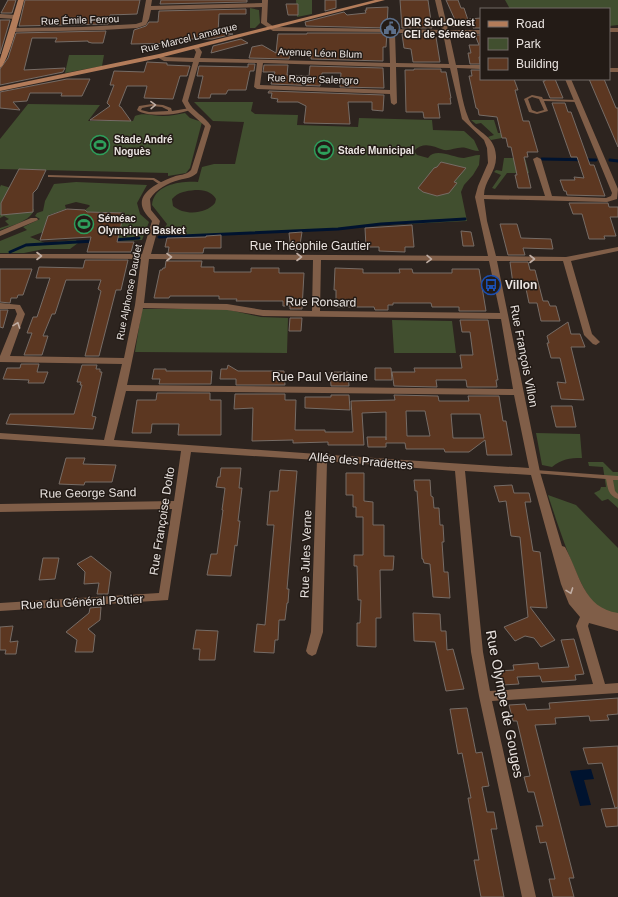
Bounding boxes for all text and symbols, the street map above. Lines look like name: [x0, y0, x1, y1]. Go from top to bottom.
legend: [480, 8, 610, 80]
street label: Rue Émile Ferrou: [41, 12, 119, 27]
public building icon: DIR Sud-Ouest CEI de Séméac: [379, 17, 401, 39]
place label: DIR Sud-Ouest CEI de Séméac: [404, 17, 476, 40]
text: Road: [516, 17, 545, 31]
street label: Rue Marcel Lamarque: [140, 21, 239, 55]
text: Park: [516, 37, 542, 51]
street label: Avenue Léon Blum: [278, 46, 362, 60]
text: Building: [516, 57, 559, 71]
street label: Rue Roger Salengro: [267, 72, 359, 86]
one-way arrow: [150, 101, 156, 109]
sports icon: Stade André Noguès: [89, 134, 111, 156]
place label: Stade André Noguès: [114, 134, 173, 157]
sports icon: Stade Municipal: [313, 139, 335, 161]
place label: Stade Municipal: [338, 145, 414, 156]
sports icon: Séméac Olympique Basket: [73, 213, 95, 235]
place label: Séméac Olympique Basket: [98, 213, 186, 236]
street label: Rue Théophile Gautier: [250, 239, 370, 253]
street label: Rue Alphonse Daudet: [114, 243, 144, 341]
one-way arrow: [36, 252, 42, 260]
one-way arrow: [166, 253, 172, 261]
one-way arrow: [296, 253, 302, 261]
one-way arrow: [426, 254, 432, 263]
one-way arrow: [529, 255, 535, 263]
bus stop icon: Villon: [480, 274, 502, 296]
place label: Villon: [505, 278, 537, 292]
street label: Rue Ronsard: [286, 294, 356, 310]
street label: Rue François Villon: [507, 304, 541, 408]
one-way arrow: [12, 321, 20, 328]
street label: Rue Paul Verlaine: [272, 370, 368, 384]
street label: Allée des Pradettes: [309, 449, 413, 473]
street label: Rue Françoise Dolto: [147, 466, 178, 576]
street label: Rue George Sand: [40, 485, 136, 501]
street label: Rue Jules Verne: [297, 509, 315, 598]
one-way arrow: [566, 588, 574, 595]
street label: Rue du Général Pottier: [20, 592, 144, 612]
street label: Rue Olympe de Gouges: [483, 629, 527, 779]

